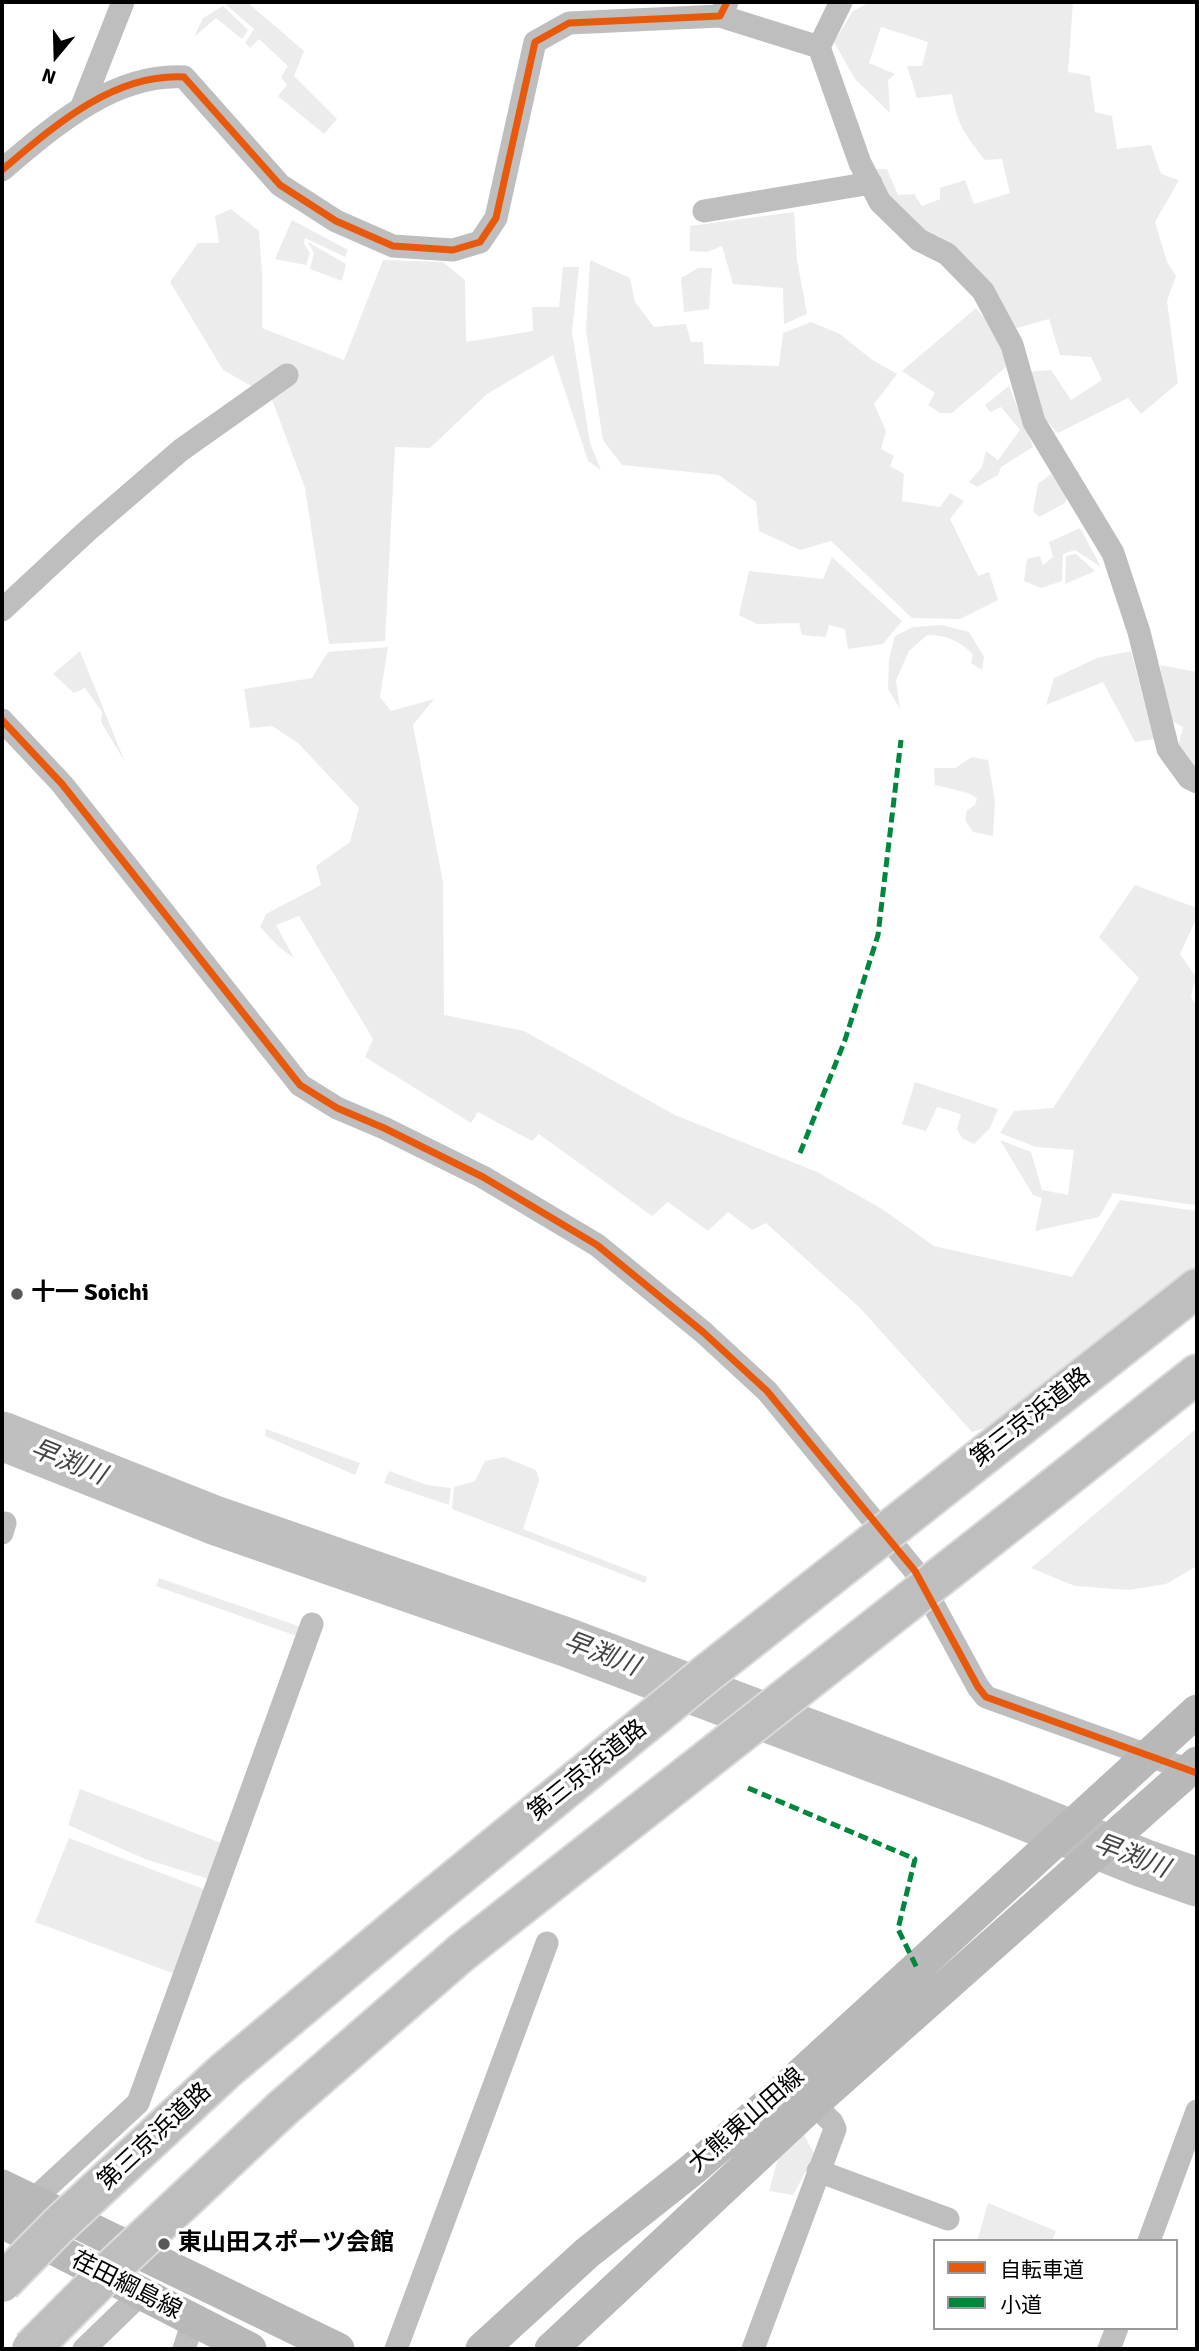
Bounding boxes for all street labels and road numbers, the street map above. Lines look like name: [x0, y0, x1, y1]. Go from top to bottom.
street label: 第三京浜道路: [965, 1362, 1097, 1474]
street label: 第三京浜道路: [523, 1714, 653, 1828]
street label: 大熊東山田線: [683, 2063, 811, 2179]
street label: 第三京浜道路: [93, 2077, 217, 2197]
street label: 荏田綱島線: [66, 2246, 186, 2326]

